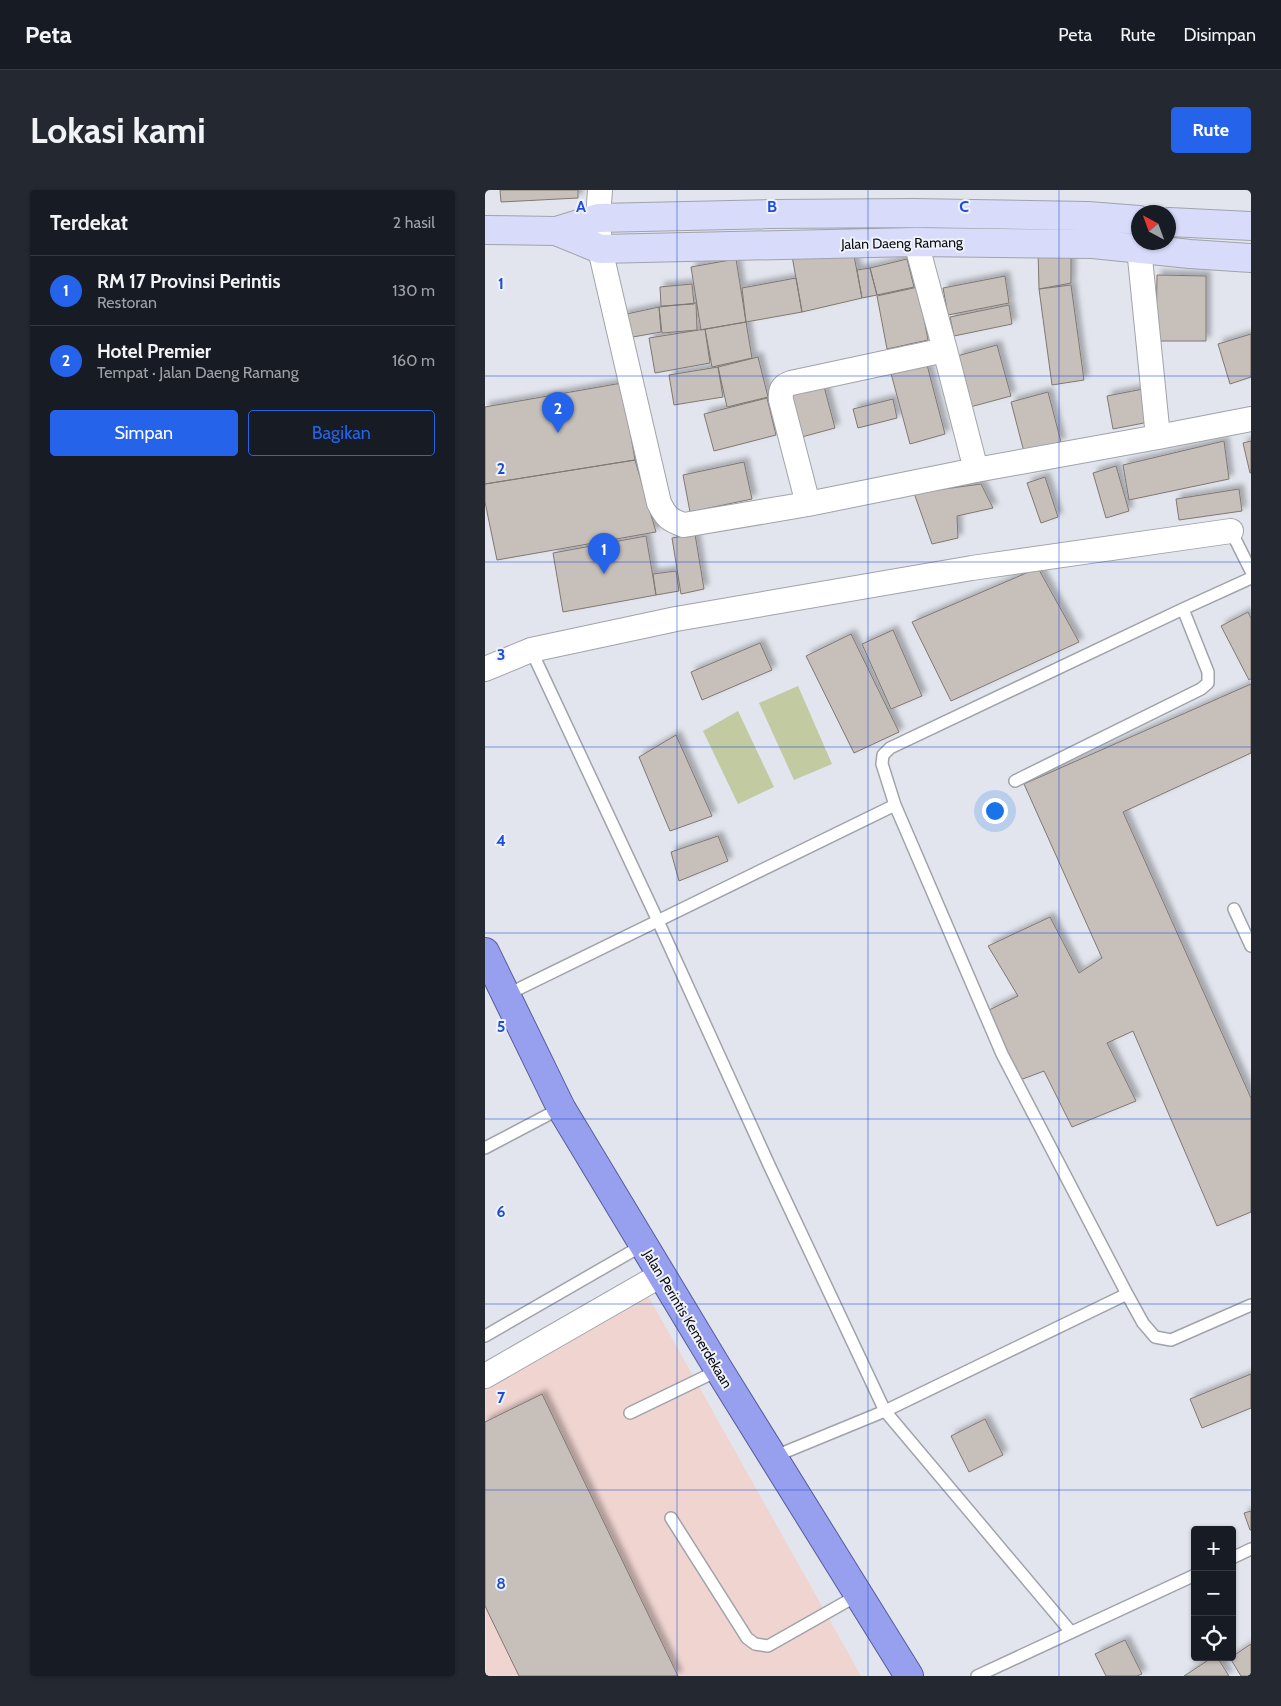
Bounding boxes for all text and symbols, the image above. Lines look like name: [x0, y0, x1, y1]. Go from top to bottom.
text: Peta: [25, 20, 72, 49]
text: Peta: [1058, 24, 1092, 46]
text: Rute: [1120, 24, 1155, 46]
text: Disimpan: [1183, 24, 1256, 46]
button: Rute: [1171, 107, 1251, 153]
text: Lokasi kami: [30, 109, 206, 152]
text: A: [576, 197, 586, 216]
text: B: [767, 197, 777, 216]
text: C: [959, 197, 969, 216]
north arrow: [1131, 205, 1176, 250]
text: Terdekat: [50, 210, 128, 235]
text: 2 hasil: [393, 213, 435, 232]
street label: Jalan Daeng Ramang: [840, 233, 964, 253]
text: RM 17 Provinsi Perintis: [97, 270, 280, 293]
text: 1: [498, 274, 504, 293]
text: 1: [63, 281, 69, 300]
text: 130 m: [392, 281, 435, 300]
text: Restoran: [97, 293, 157, 312]
text: Hotel Premier: [97, 340, 211, 363]
text: 2: [62, 351, 70, 370]
text: 160 m: [392, 351, 435, 370]
text: Tempat · Jalan Daeng Ramang: [97, 363, 299, 382]
pin: 2: [542, 392, 574, 433]
button: Simpan: [50, 410, 238, 456]
button: Bagikan: [248, 410, 435, 456]
text: 2: [497, 459, 505, 478]
pin: 1: [588, 533, 620, 574]
text: 3: [497, 645, 505, 664]
your location: [982, 798, 1008, 824]
text: 4: [496, 831, 506, 850]
text: 5: [497, 1017, 505, 1036]
text: 6: [497, 1202, 506, 1221]
street label: Jalan Perintis Kemerdekaan: [639, 1246, 737, 1392]
text: 7: [497, 1388, 506, 1407]
map controls: [1191, 1526, 1236, 1661]
button: +: [1191, 1526, 1236, 1571]
button: −: [1191, 1571, 1236, 1616]
text: 8: [496, 1574, 506, 1593]
button: locate: [1191, 1616, 1236, 1661]

